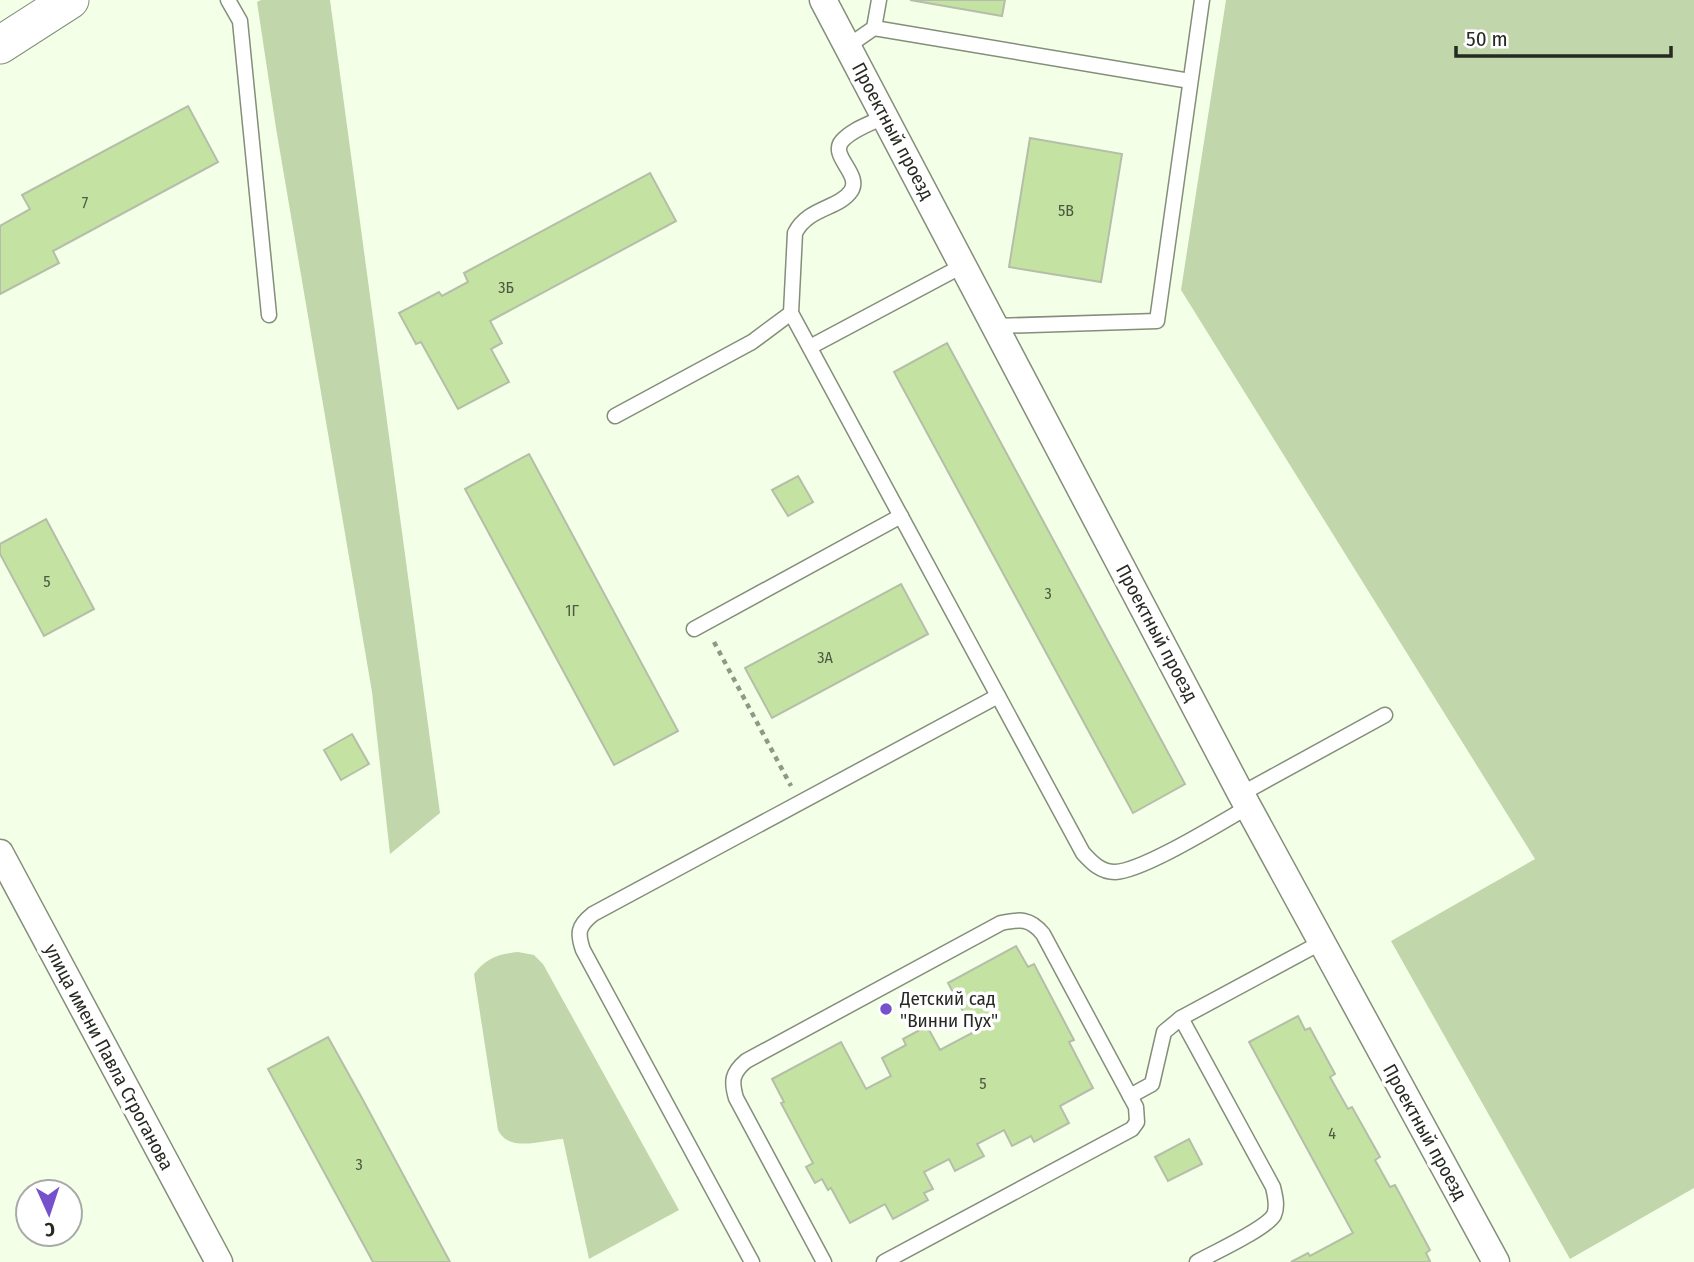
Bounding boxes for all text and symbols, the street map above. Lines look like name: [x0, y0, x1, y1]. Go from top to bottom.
scale bar: [1456, 14, 1671, 58]
text: 50 m: [1466, 26, 1508, 52]
street label: Проектный проезд: [847, 59, 939, 203]
house number: 7: [82, 193, 89, 212]
house number: 5В: [1058, 201, 1074, 220]
house number: 3Б: [498, 278, 514, 297]
street label: Проектный проезд: [1111, 561, 1203, 705]
house number: 5: [43, 572, 51, 591]
house number: 3: [1044, 584, 1052, 603]
house number: 1Г: [565, 601, 579, 620]
house number: 3А: [817, 648, 833, 667]
street label: улица имени Павла Строганова: [39, 940, 179, 1174]
place label: Детский сад "Винни Пух": [899, 987, 998, 1032]
marker: Детский сад "Винни Пух": [878, 1001, 894, 1017]
street label: Проектный проезд: [1378, 1060, 1472, 1204]
house number: 5: [979, 1074, 987, 1093]
house number: 4: [1328, 1124, 1336, 1143]
house number: 3: [355, 1155, 363, 1174]
north arrow: [14, 1178, 84, 1248]
text: С: [44, 1218, 55, 1241]

